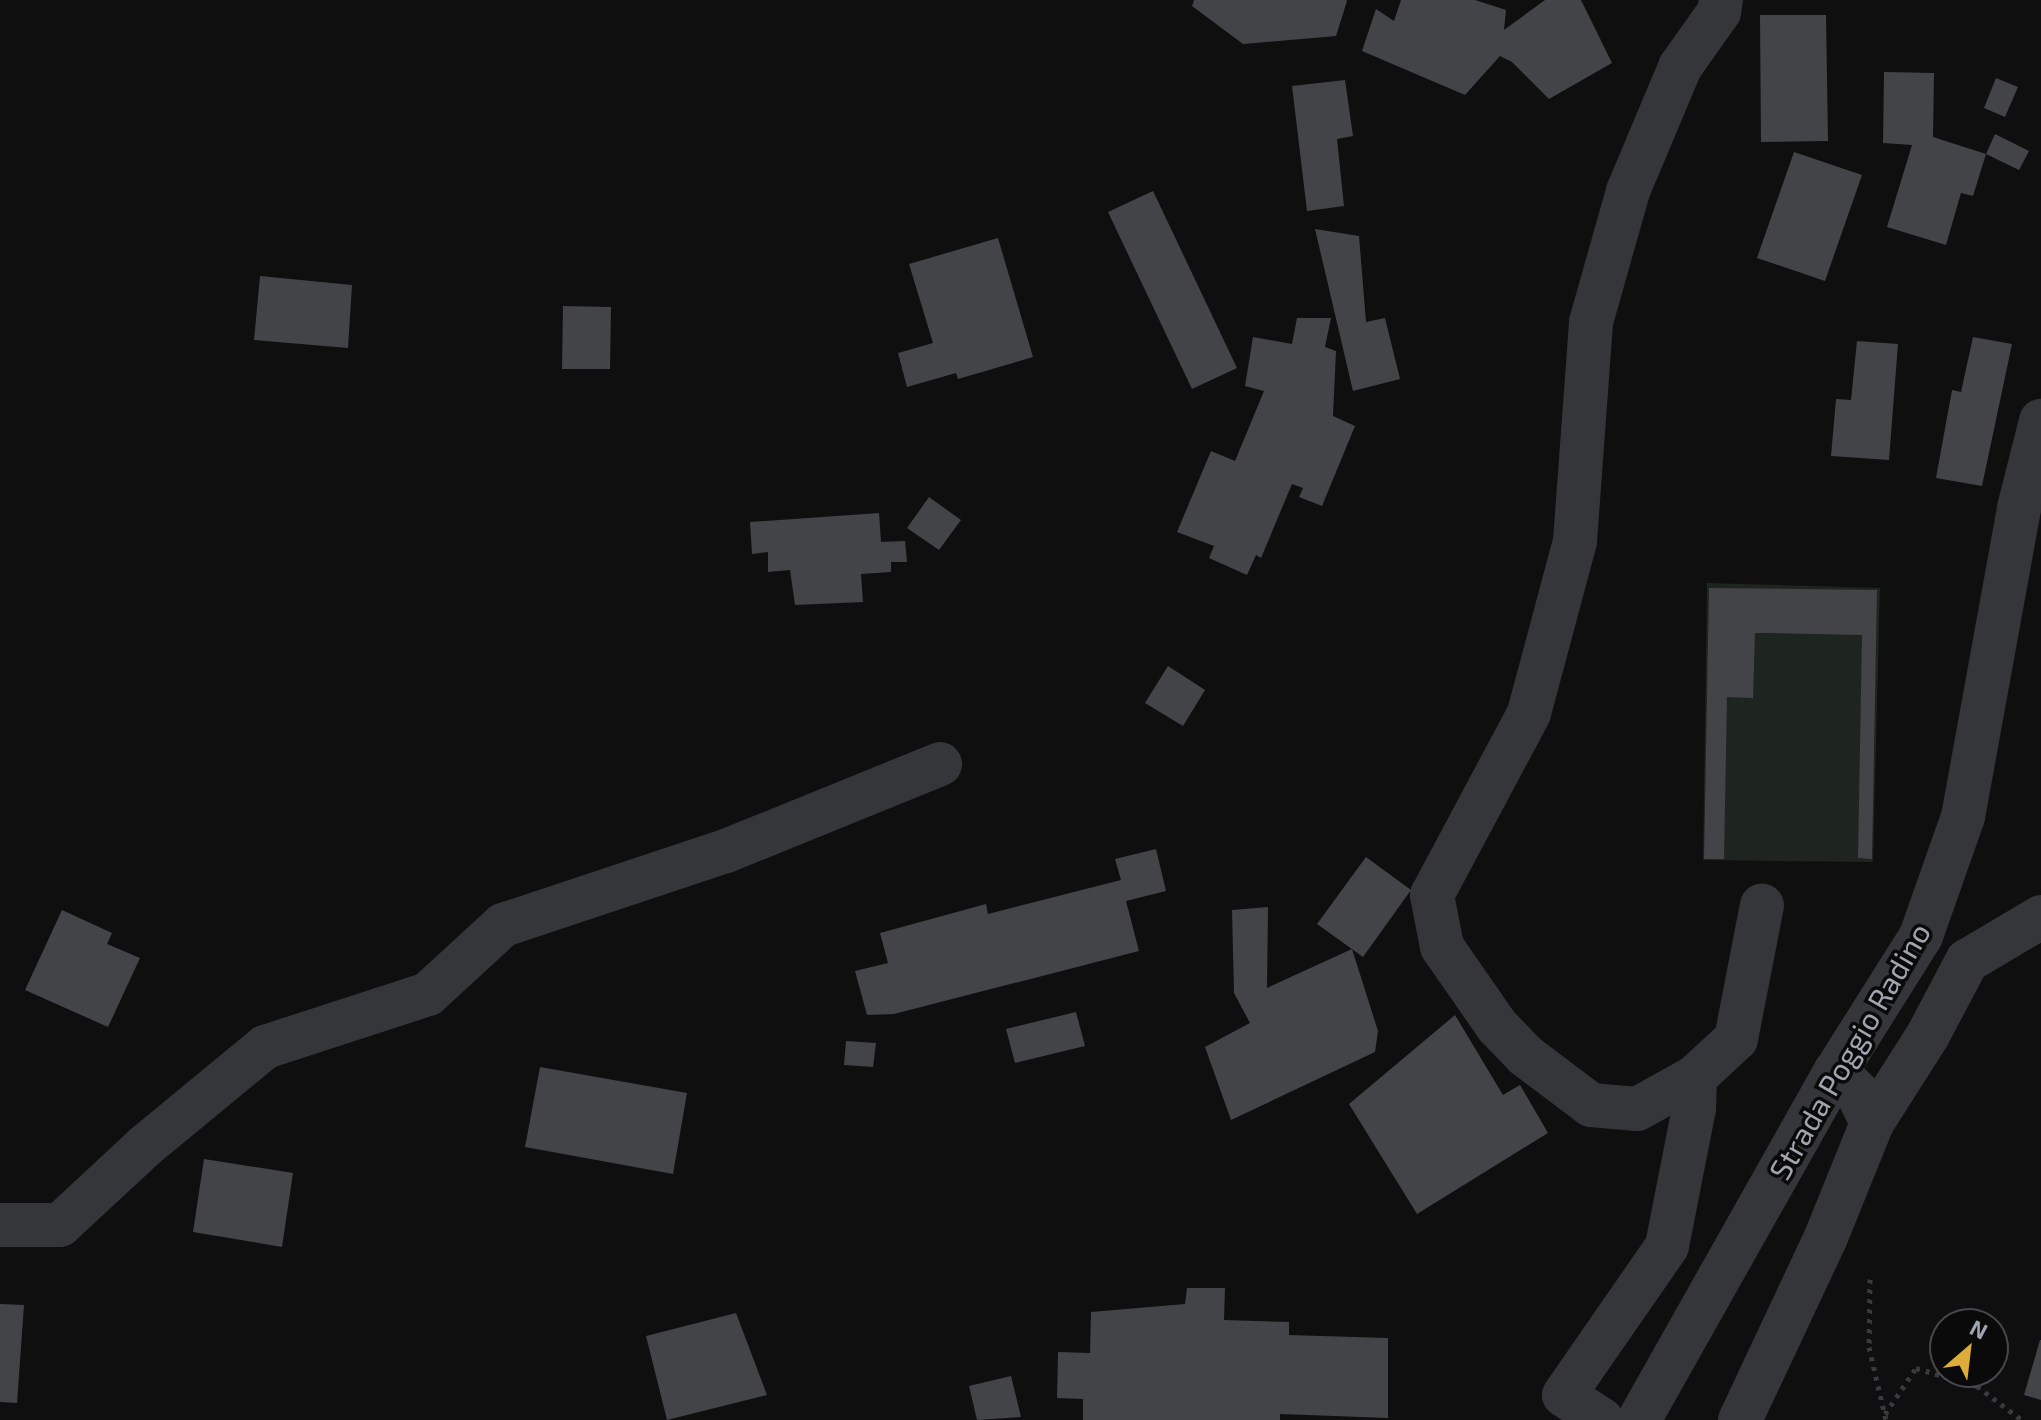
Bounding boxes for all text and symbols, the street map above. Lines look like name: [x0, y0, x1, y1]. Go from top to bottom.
street label: Strada Poggio Radino: [1761, 916, 1937, 1186]
north arrow: [1929, 1308, 2009, 1388]
text: N: [1966, 1313, 1992, 1344]

